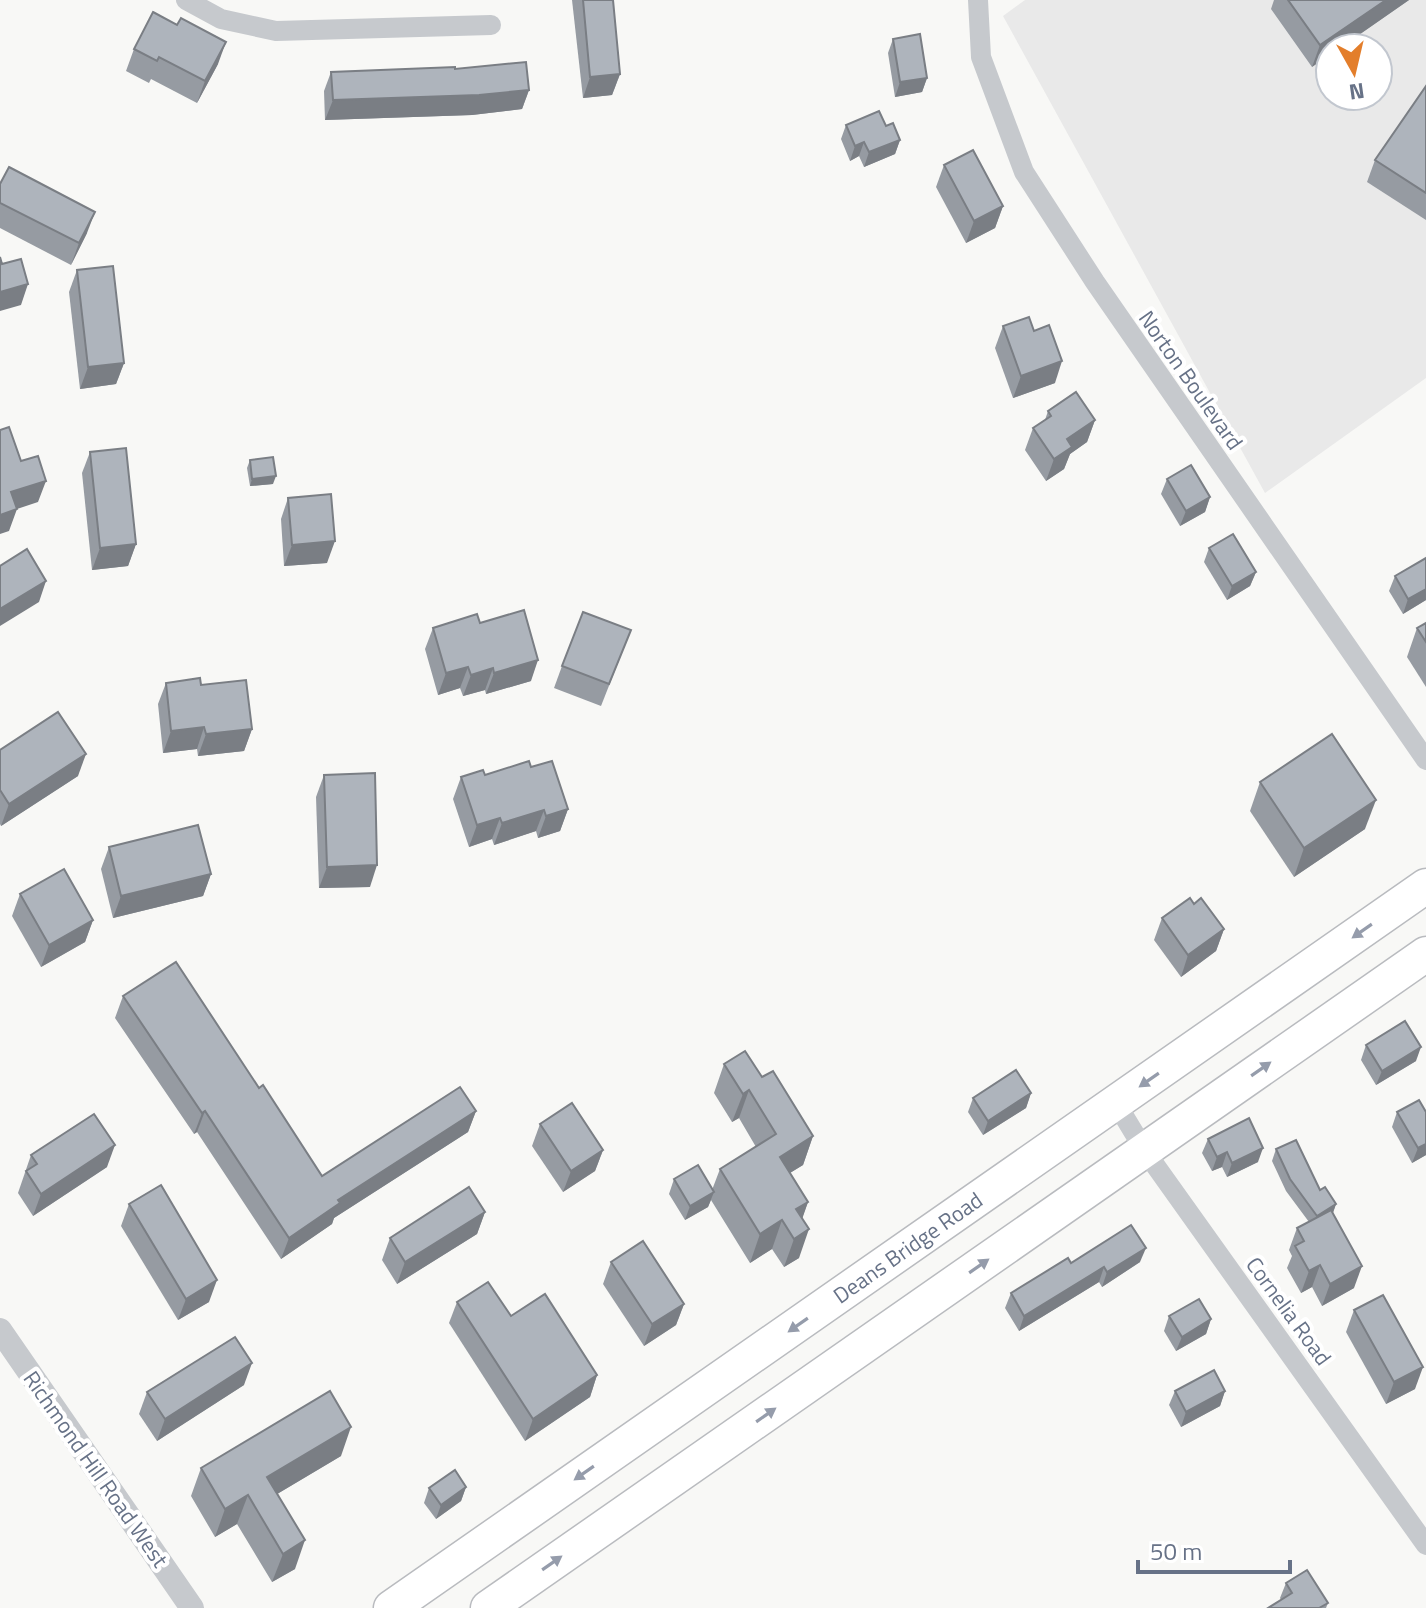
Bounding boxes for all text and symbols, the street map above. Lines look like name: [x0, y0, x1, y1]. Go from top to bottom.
north arrow: [1314, 32, 1394, 112]
text: N: [1347, 74, 1367, 110]
street label: Norton Boulevard: [1130, 303, 1252, 457]
one-way arrow: [1352, 923, 1373, 938]
one-way arrow: [1251, 1062, 1272, 1077]
one-way arrow: [1138, 1072, 1160, 1088]
street label: Deans Bridge Road: [826, 1183, 990, 1312]
street label: Cornelia Road: [1238, 1250, 1340, 1372]
one-way arrow: [968, 1259, 989, 1274]
one-way arrow: [787, 1317, 808, 1332]
street label: Richmond Hill Road West: [15, 1364, 177, 1575]
one-way arrow: [755, 1408, 776, 1423]
one-way arrow: [574, 1465, 595, 1480]
scale bar: [1138, 1524, 1290, 1574]
text: 50 m: [1150, 1533, 1202, 1569]
one-way arrow: [542, 1556, 563, 1571]

